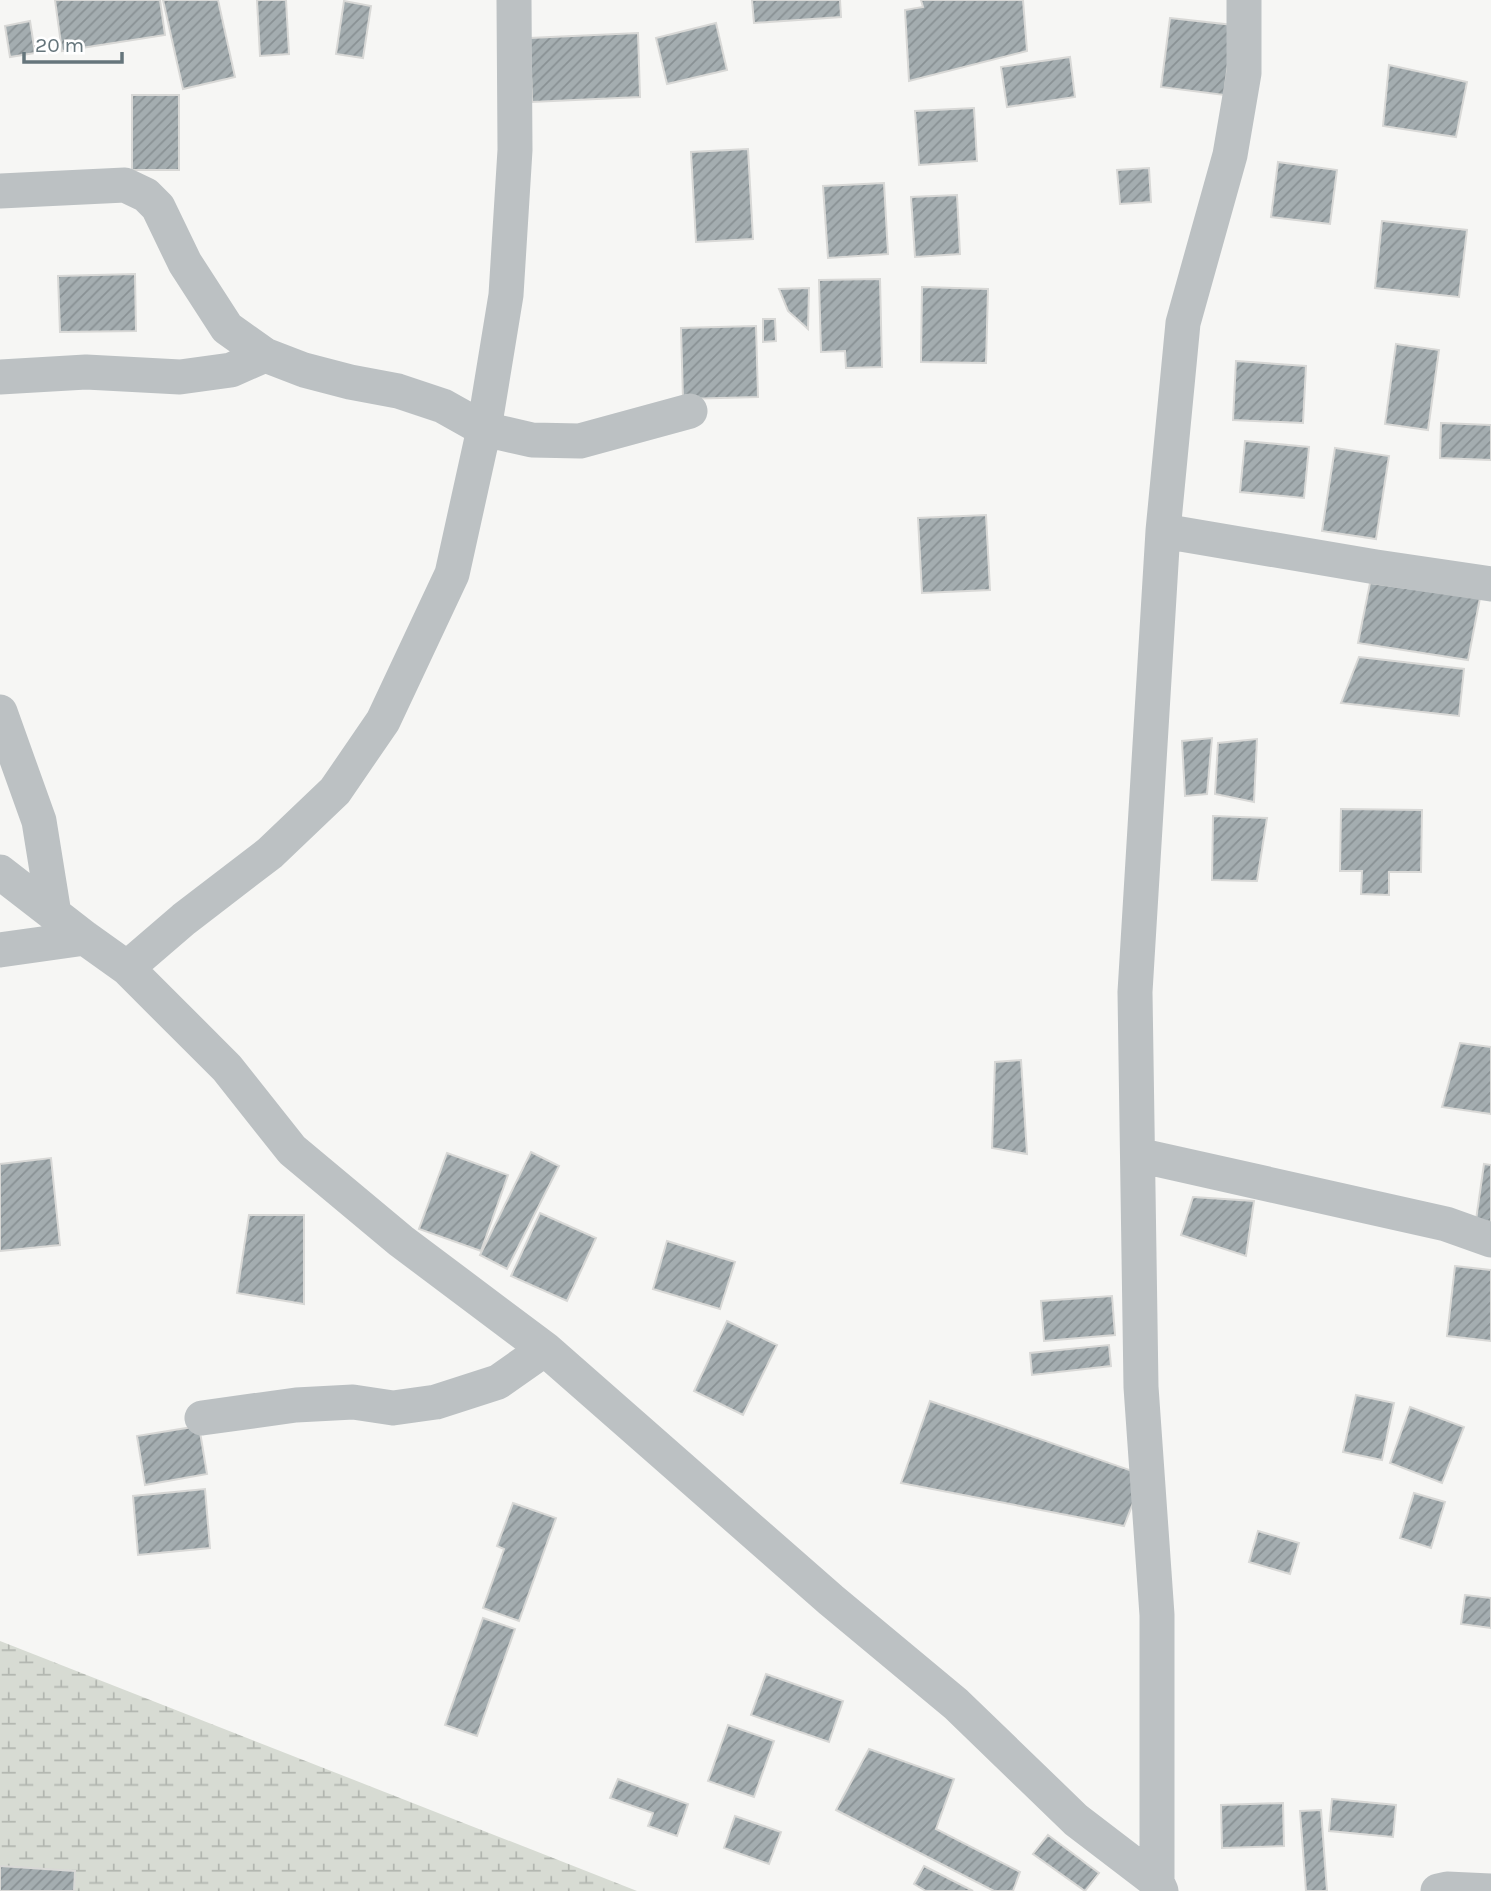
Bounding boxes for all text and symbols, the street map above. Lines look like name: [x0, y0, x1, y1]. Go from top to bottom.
scale bar: [24, 21, 122, 65]
text: 20 m: [35, 33, 84, 57]

